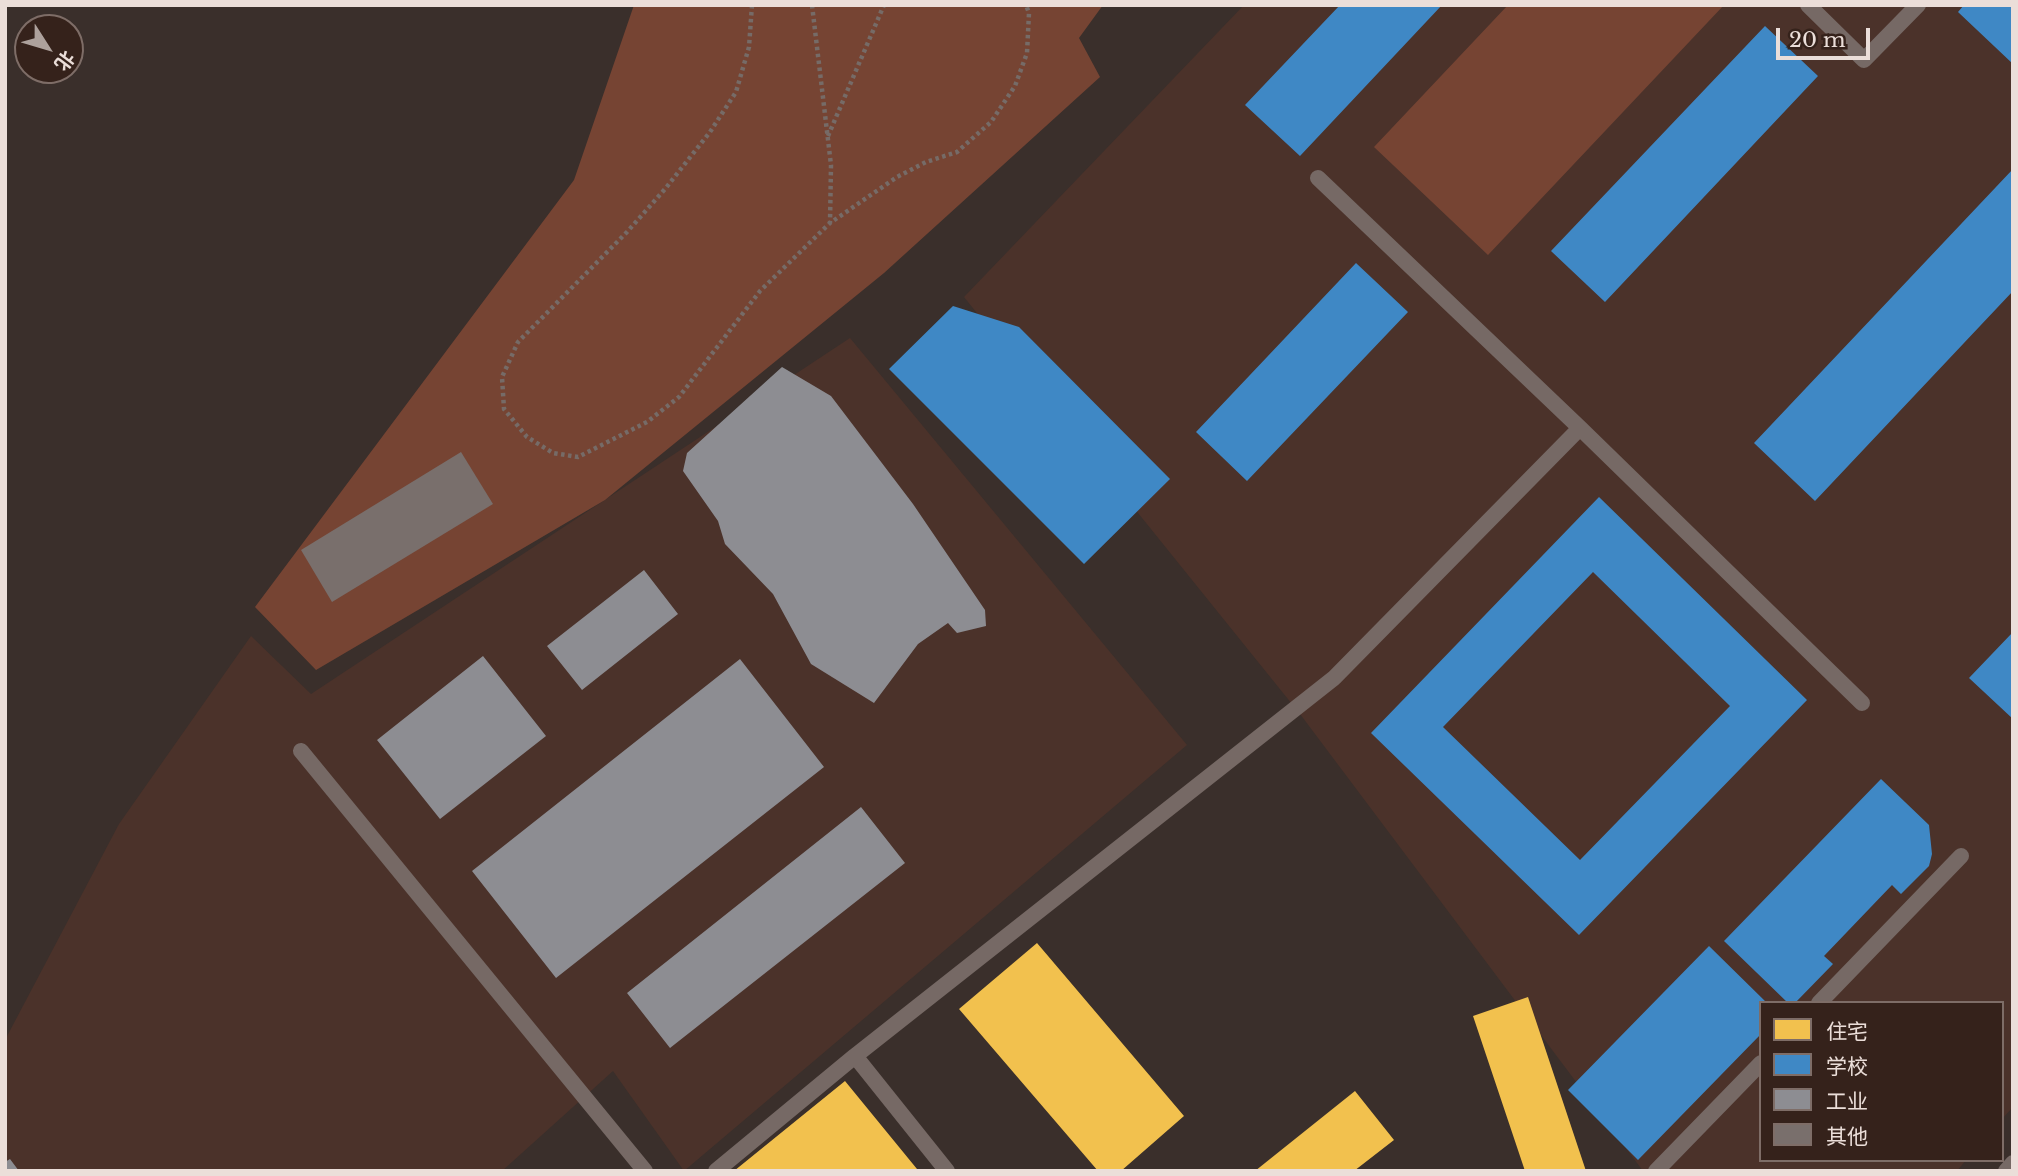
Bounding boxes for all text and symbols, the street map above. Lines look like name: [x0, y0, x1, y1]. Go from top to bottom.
north arrow: [14, 14, 84, 84]
scale bar: [1780, 14, 1874, 58]
text: 20 m: [1789, 27, 1846, 53]
text: 北: [50, 46, 79, 75]
legend: [1759, 1001, 2004, 1162]
text: 住宅: [1826, 1019, 1868, 1045]
text: 学校: [1826, 1054, 1868, 1080]
text: 工业: [1826, 1089, 1868, 1115]
text: 其他: [1826, 1124, 1868, 1150]

